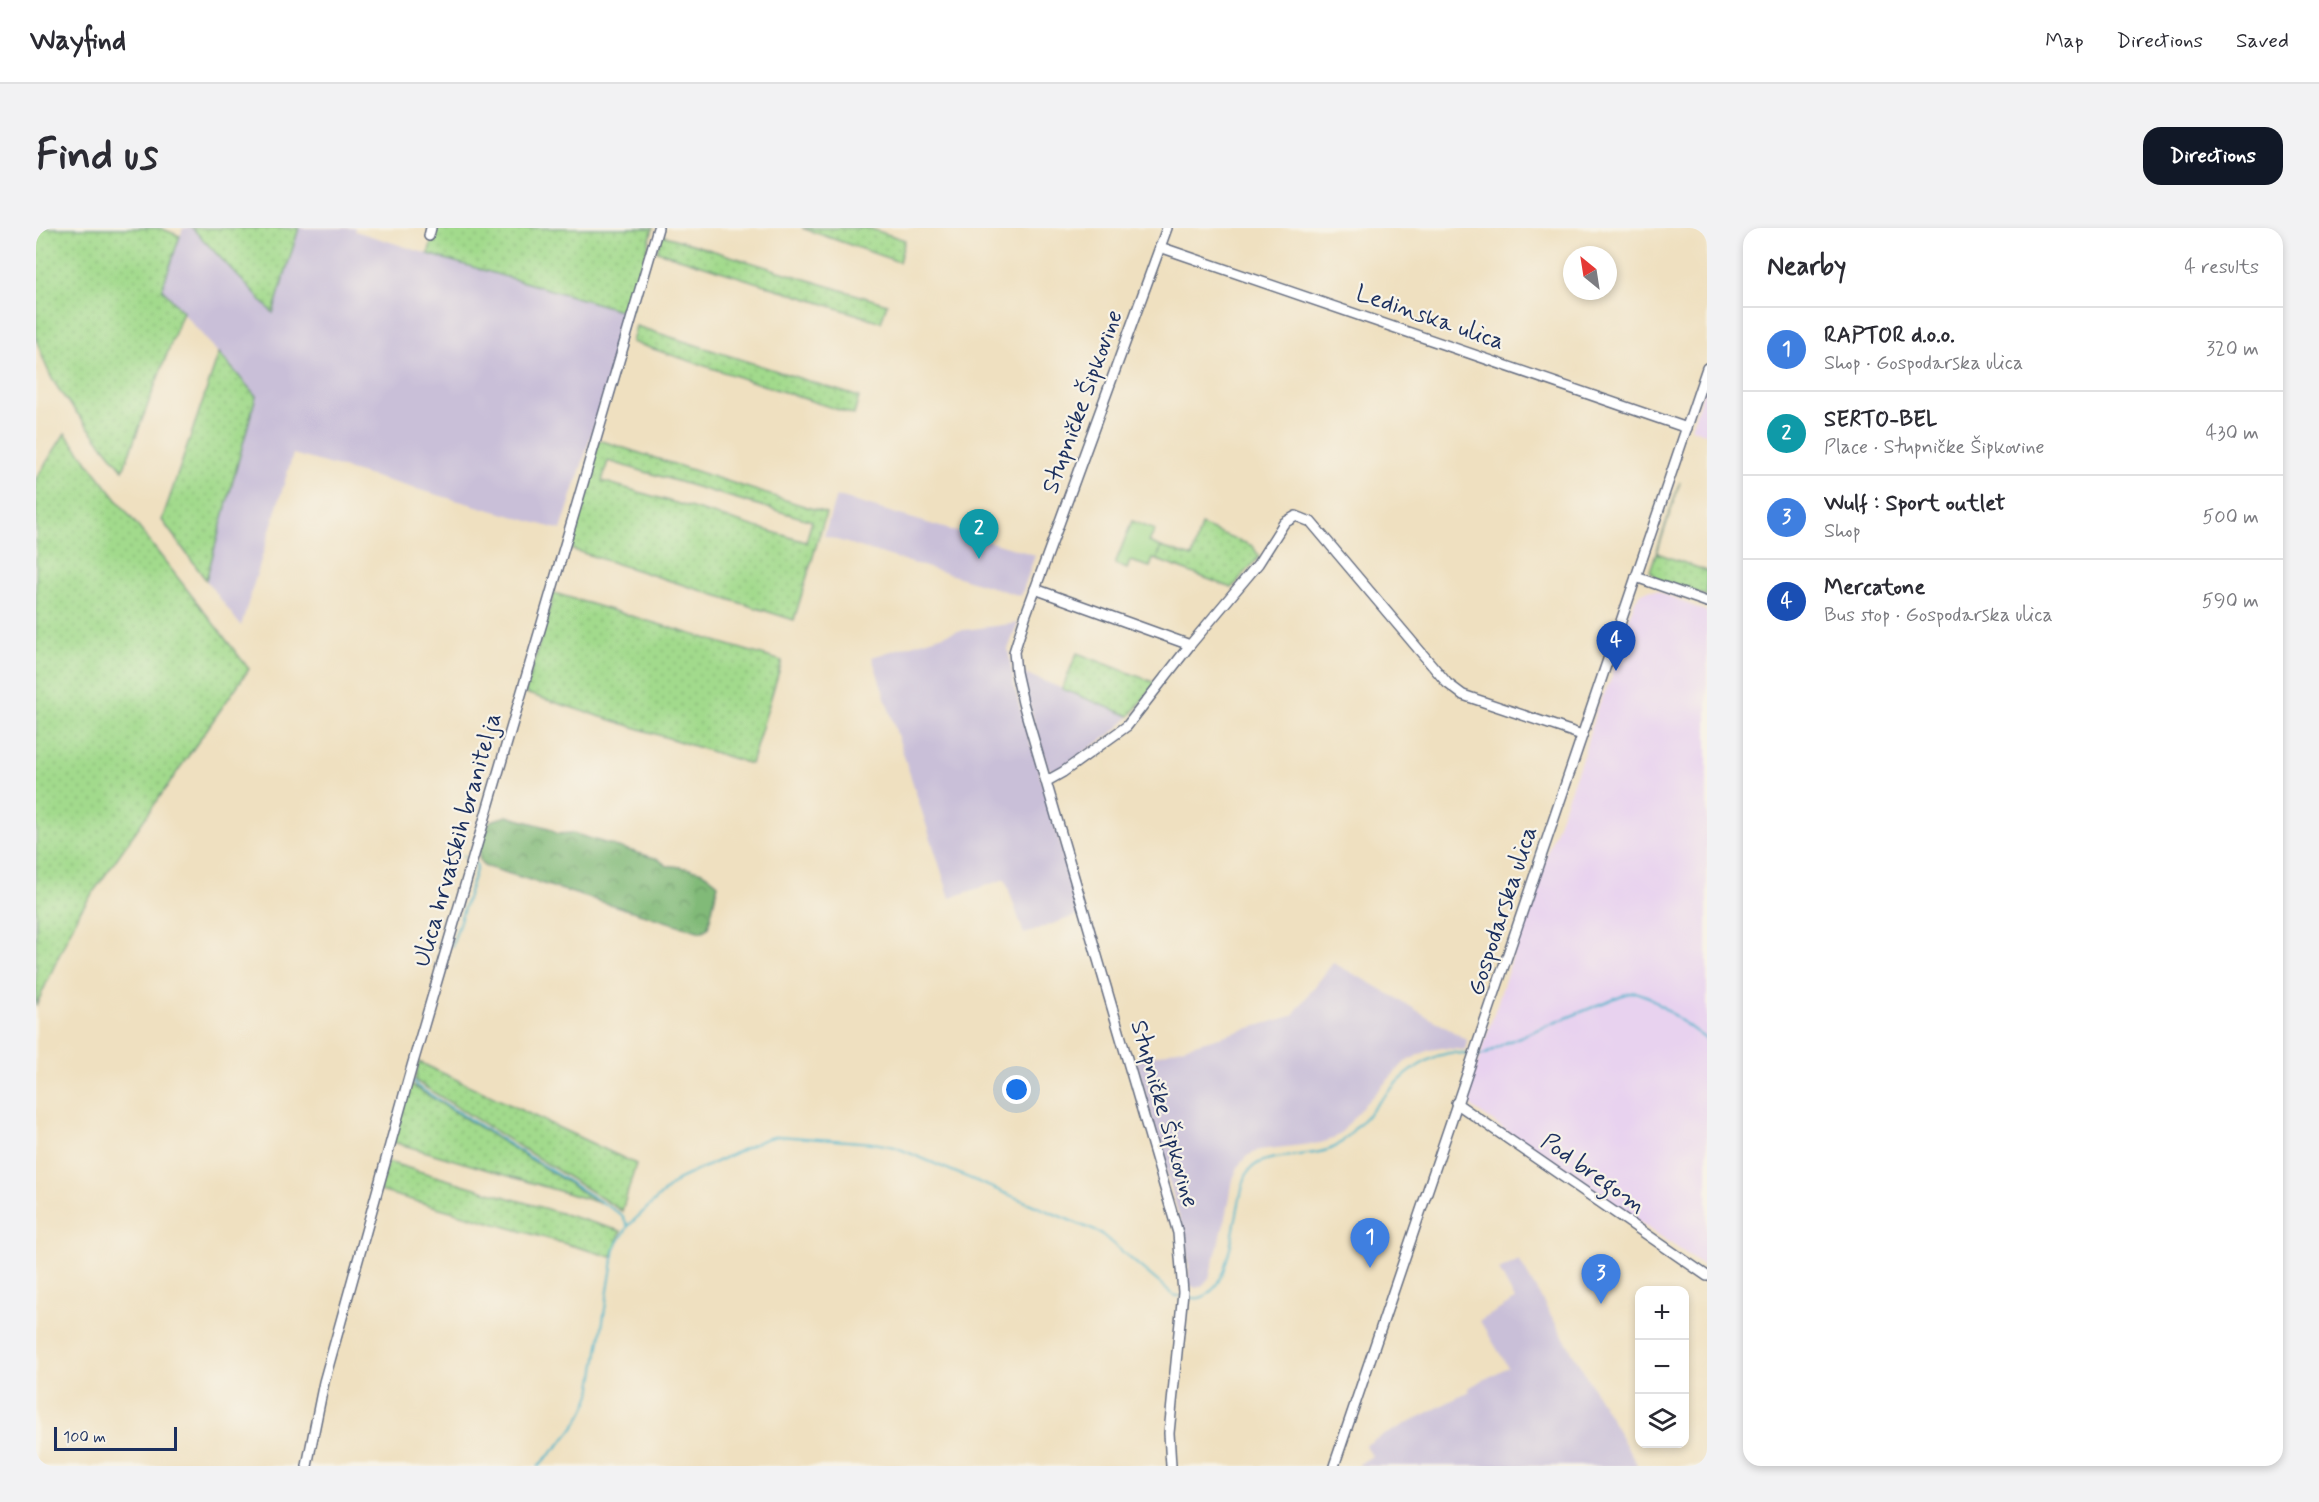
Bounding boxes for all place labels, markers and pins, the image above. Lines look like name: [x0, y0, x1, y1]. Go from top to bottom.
pin: 2: [960, 510, 998, 559]
pin: 4: [1596, 622, 1636, 671]
pin: 1: [1350, 1218, 1390, 1268]
pin: 3: [1582, 1254, 1620, 1304]

